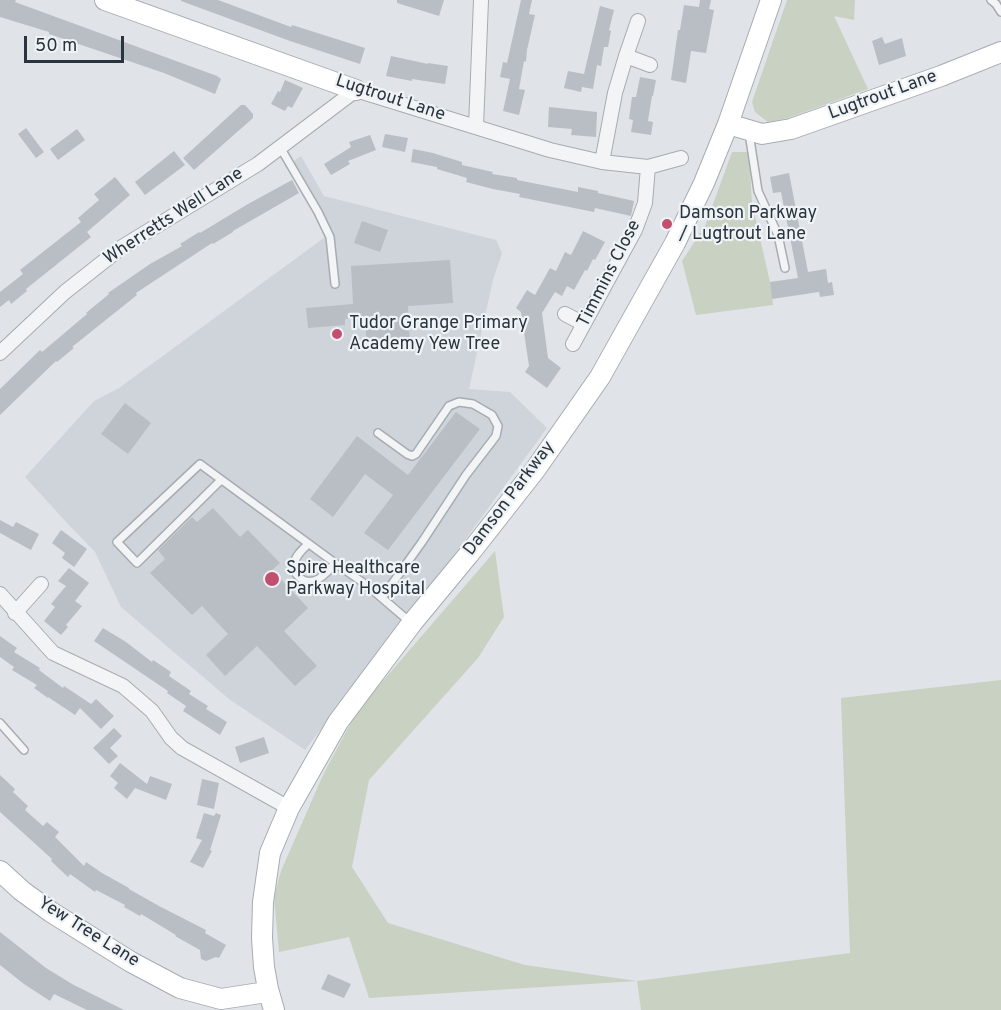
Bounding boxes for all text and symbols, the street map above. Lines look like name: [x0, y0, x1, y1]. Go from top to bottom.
scale bar: [27, 24, 128, 62]
text: 50 m: [35, 35, 77, 58]
street label: Lugtrout Lane: [826, 66, 940, 126]
street label: Lugtrout Lane: [332, 71, 448, 127]
street label: Wherretts Well Lane: [100, 164, 248, 270]
place label: Damson Parkway / Lugtrout Lane: [679, 203, 817, 246]
street label: Timmins Close: [574, 217, 646, 331]
marker: Damson Parkway / Lugtrout Lane: [660, 217, 674, 231]
place label: Tudor Grange Primary Academy Yew Tree: [349, 313, 528, 356]
marker: Tudor Grange Primary Academy Yew Tree: [330, 327, 344, 341]
street label: Damson Parkway: [460, 437, 560, 561]
place label: Spire Healthcare Parkway Hospital: [286, 558, 425, 600]
marker: Spire Healthcare Parkway Hospital: [263, 570, 281, 588]
street label: Yew Tree Lane: [33, 893, 143, 973]

